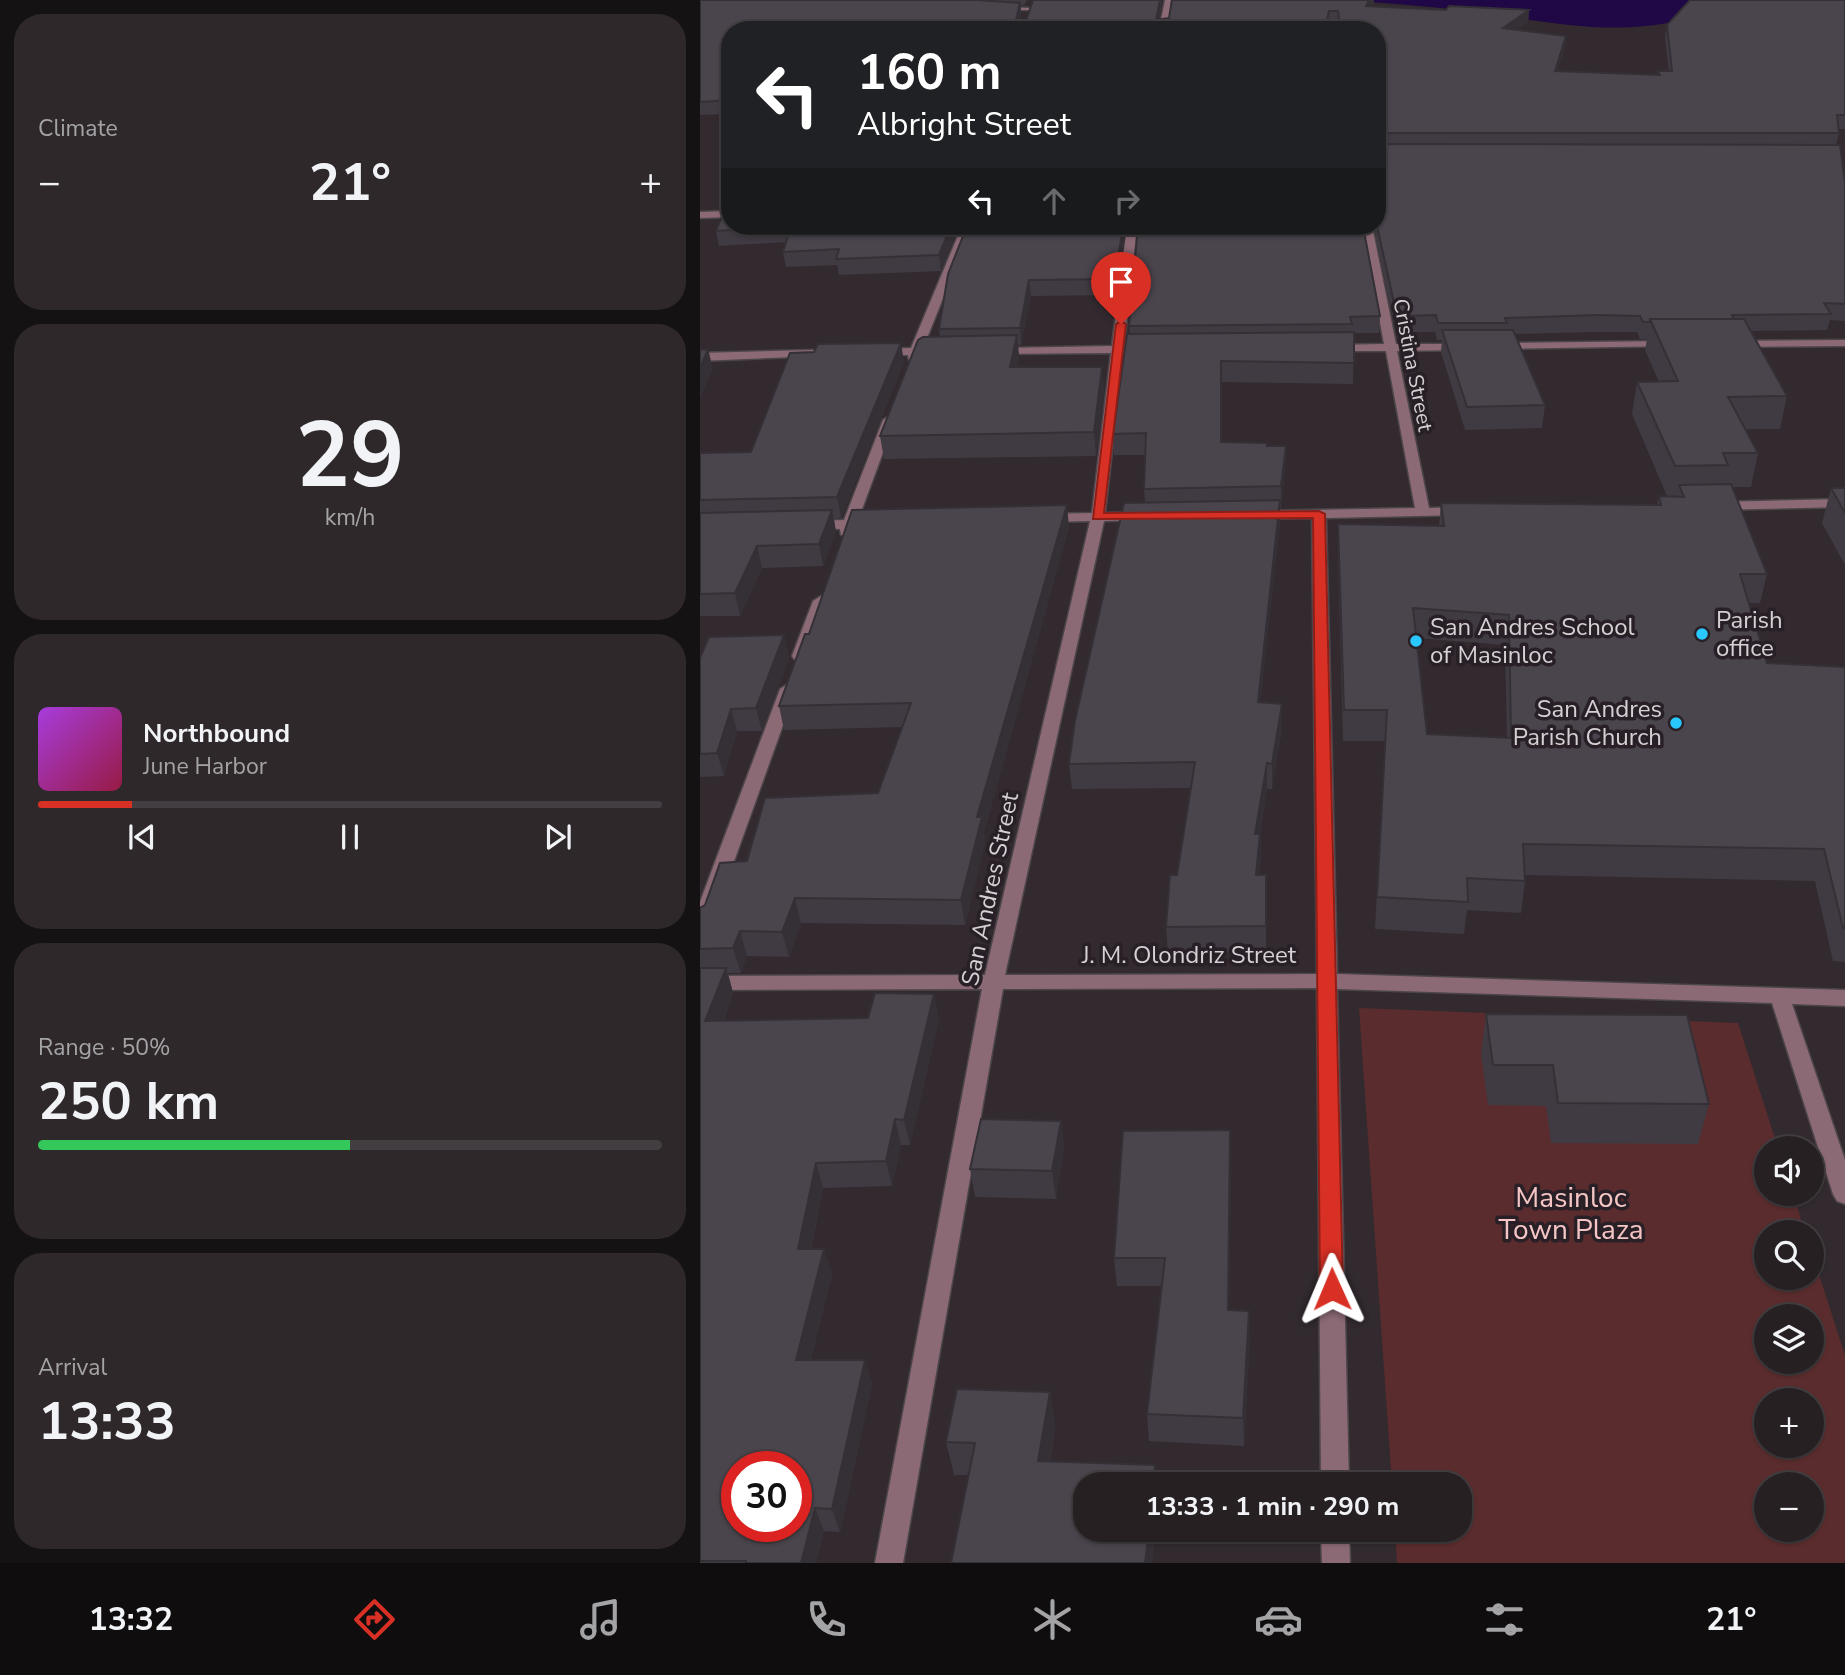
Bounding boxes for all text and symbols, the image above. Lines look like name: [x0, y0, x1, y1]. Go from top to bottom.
text: 160 m: [857, 39, 1001, 106]
icon: left: [742, 49, 833, 140]
text: Albright Street: [857, 103, 1071, 146]
text: Climate: [38, 113, 118, 144]
text: 21°: [309, 147, 391, 218]
text: −: [38, 157, 61, 208]
text: +: [639, 157, 662, 208]
icon: left: [962, 182, 1000, 220]
icon: ahead: [1035, 182, 1073, 220]
icon: right: [1108, 182, 1146, 220]
pin: [1091, 252, 1151, 324]
icon: arrive: [1102, 263, 1140, 301]
street label: Cristina Street: [1386, 296, 1440, 434]
text: 29: [295, 394, 405, 518]
text: km/h: [325, 502, 375, 533]
place label: Parish office: [1716, 604, 1783, 664]
place label: San Andres School of Masinloc: [1430, 611, 1635, 671]
marker: Parish office: [1694, 626, 1710, 642]
marker: San Andres School of Masinloc: [1408, 633, 1424, 649]
place label: San Andres Parish Church: [1513, 693, 1662, 753]
marker: San Andres Parish Church: [1668, 715, 1684, 731]
text: Northbound: [143, 716, 290, 751]
text: June Harbor: [143, 751, 267, 782]
street label: San Andres Street: [954, 789, 1026, 989]
icon: previous: [123, 818, 161, 856]
icon: pause: [331, 818, 369, 856]
icon: next: [539, 818, 577, 856]
street label: J. M. Olondriz Street: [1081, 939, 1297, 971]
text: Range · 50%: [38, 1032, 170, 1063]
text: 250 km: [38, 1066, 219, 1137]
map controls: [1754, 1136, 1824, 1542]
button: sound: [1754, 1136, 1824, 1206]
park label: Masinloc Town Plaza: [1498, 1179, 1644, 1249]
button: search: [1754, 1220, 1824, 1290]
position arrow: [1295, 1252, 1369, 1326]
button: layers: [1754, 1304, 1824, 1374]
text: Arrival: [38, 1352, 107, 1383]
text: 13:33: [38, 1386, 176, 1457]
button: +: [1754, 1388, 1824, 1458]
speed limit sign: 30: [721, 1451, 812, 1542]
button: −: [1754, 1472, 1824, 1542]
text: 13:33 · 1 min · 290 m: [1146, 1489, 1399, 1524]
icon: directions: [350, 1595, 399, 1644]
icon: music: [576, 1595, 625, 1644]
icon: phone: [802, 1595, 851, 1644]
icon: climate: [1028, 1595, 1077, 1644]
icon: car: [1254, 1595, 1303, 1644]
icon: filters: [1480, 1595, 1529, 1644]
text: 13:32: [88, 1598, 173, 1641]
text: 21°: [1706, 1598, 1756, 1641]

